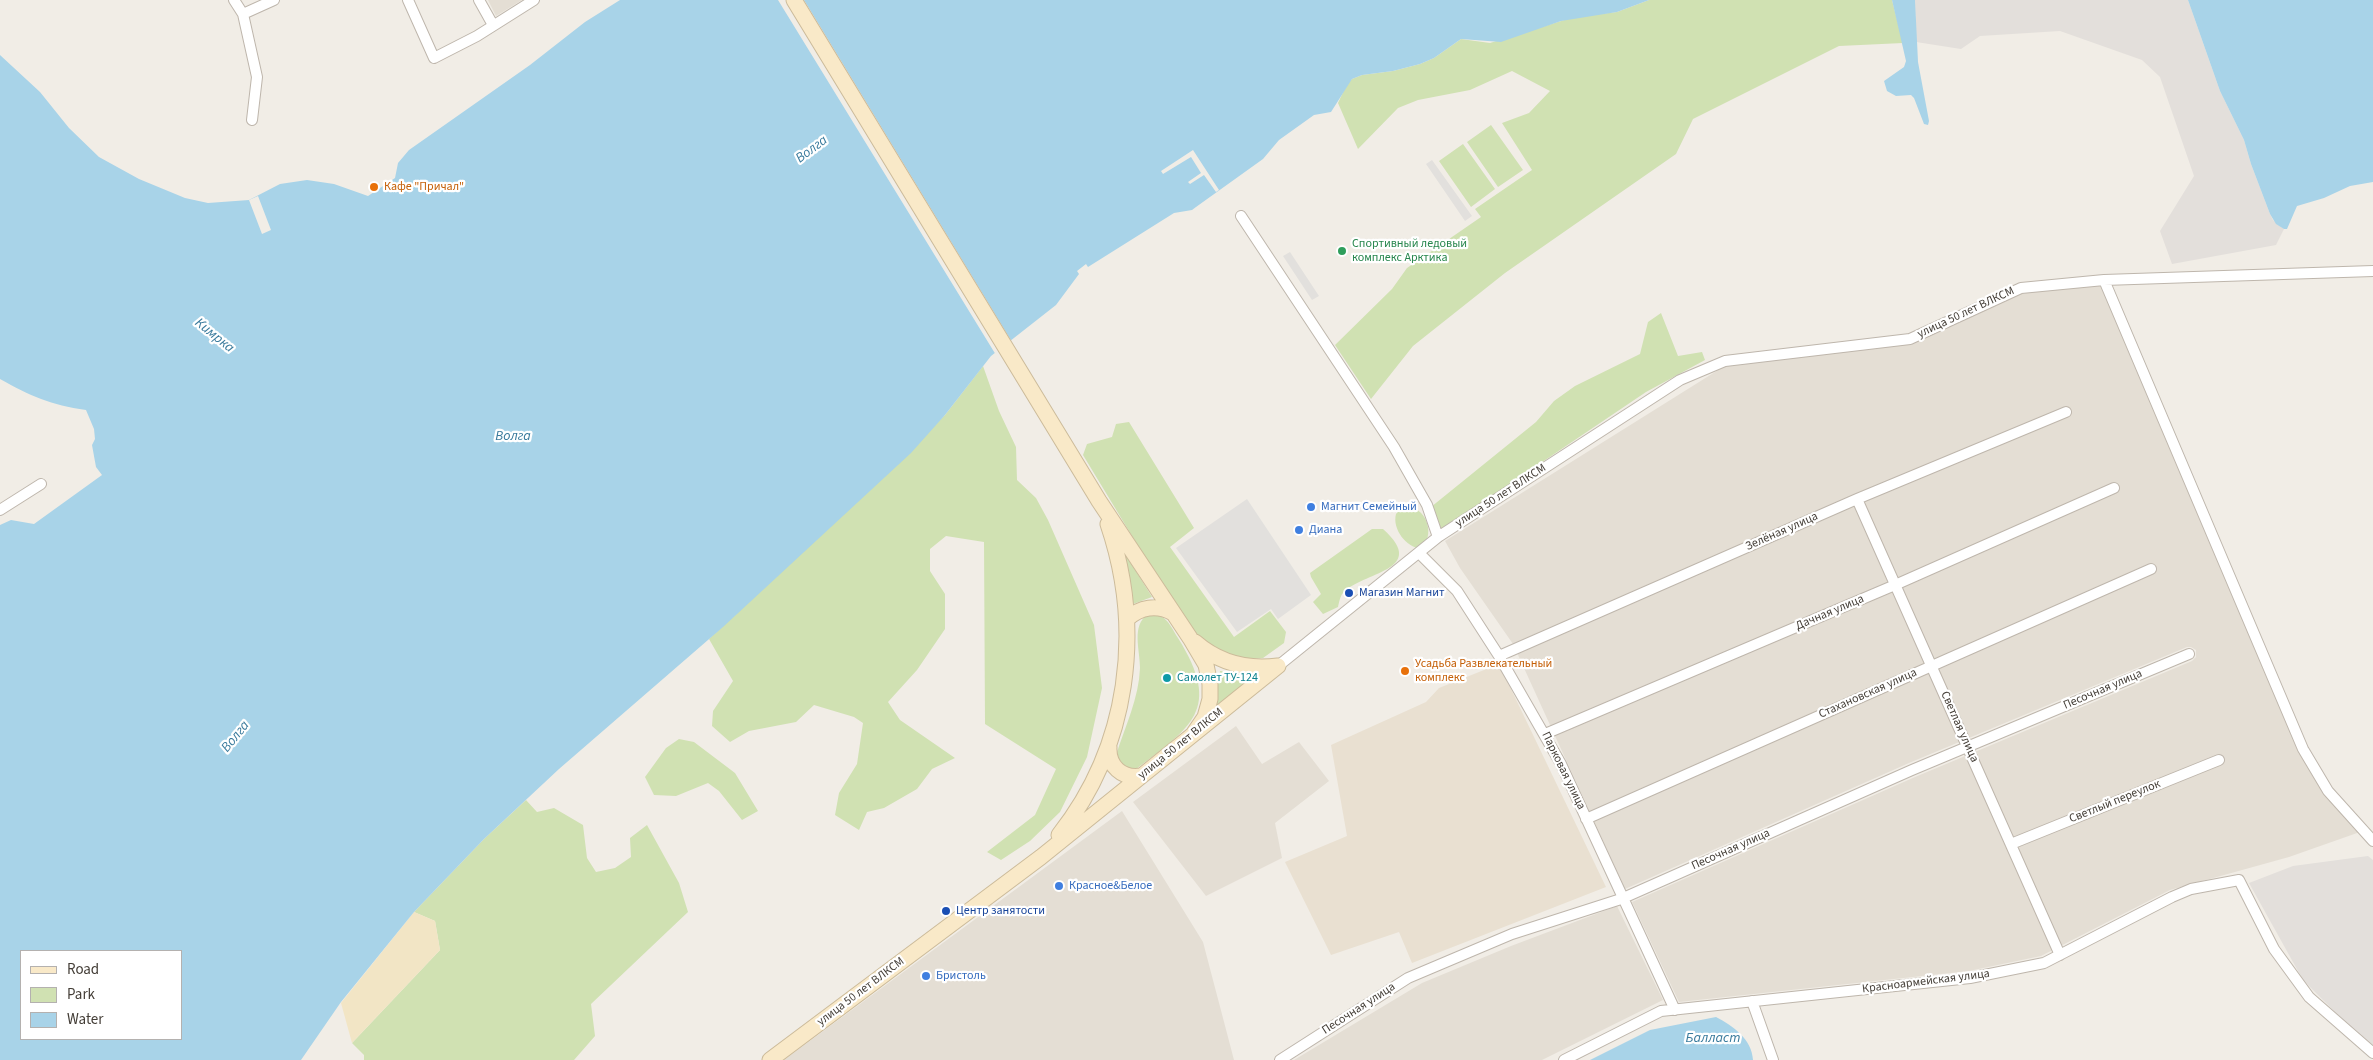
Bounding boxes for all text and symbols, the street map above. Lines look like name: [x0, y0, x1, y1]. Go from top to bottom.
water label: Волга: [793, 133, 831, 167]
place label: Кафе "Причал": [384, 180, 464, 194]
marker: Кафе "Причал": [368, 181, 380, 193]
place label: Спортивный ледовый комплекс Арктика: [1352, 237, 1467, 265]
marker: Спортивный ледовый комплекс Арктика: [1336, 245, 1348, 257]
street label: улица 50 лет ВЛКСМ: [1915, 284, 2017, 342]
water label: Кимрка: [191, 315, 237, 357]
water label: Волга: [495, 429, 531, 445]
street label: улица 50 лет ВЛКСМ: [1453, 461, 1549, 531]
place label: Магнит Семейный: [1321, 500, 1417, 514]
marker: Магнит Семейный: [1305, 501, 1317, 513]
street label: Зелёная улица: [1744, 510, 1820, 554]
place label: Диана: [1309, 523, 1342, 537]
marker: Диана: [1293, 524, 1305, 536]
place label: Магазин Магнит: [1359, 586, 1444, 600]
marker: Магазин Магнит: [1343, 587, 1355, 599]
street label: Дачная улица: [1794, 592, 1866, 634]
place label: Усадьба Развлекательный комплекс: [1415, 657, 1552, 685]
marker: Усадьба Развлекательный комплекс: [1399, 665, 1411, 677]
street label: Стахановская улица: [1817, 666, 1919, 722]
street label: Песочная улица: [2061, 667, 2145, 713]
place label: Самолет ТУ-124: [1177, 671, 1258, 685]
marker: Самолет ТУ-124: [1161, 672, 1173, 684]
street label: Светлая улица: [1937, 689, 1981, 765]
street label: улица 50 лет ВЛКСМ: [1136, 705, 1226, 783]
water label: Волга: [218, 718, 254, 756]
street label: Парковая улица: [1538, 730, 1588, 812]
street label: Светлый переулок: [2067, 777, 2163, 827]
street label: Песочная улица: [1690, 826, 1772, 874]
place label: Красное&Белое: [1069, 879, 1152, 893]
marker: Красное&Белое: [1053, 880, 1065, 892]
place label: Центр занятости: [956, 904, 1045, 918]
marker: Центр занятости: [940, 905, 952, 917]
legend: [20, 950, 182, 1040]
street label: улица 50 лет ВЛКСМ: [815, 955, 907, 1029]
text: Road: [67, 959, 99, 980]
street label: Красноармейская улица: [1861, 967, 1991, 997]
place label: Бристоль: [936, 969, 986, 983]
marker: Бристоль: [920, 970, 932, 982]
street label: Песочная улица: [1320, 980, 1398, 1038]
text: Park: [67, 984, 95, 1005]
text: Water: [67, 1009, 103, 1030]
water label: Балласт: [1686, 1031, 1740, 1047]

